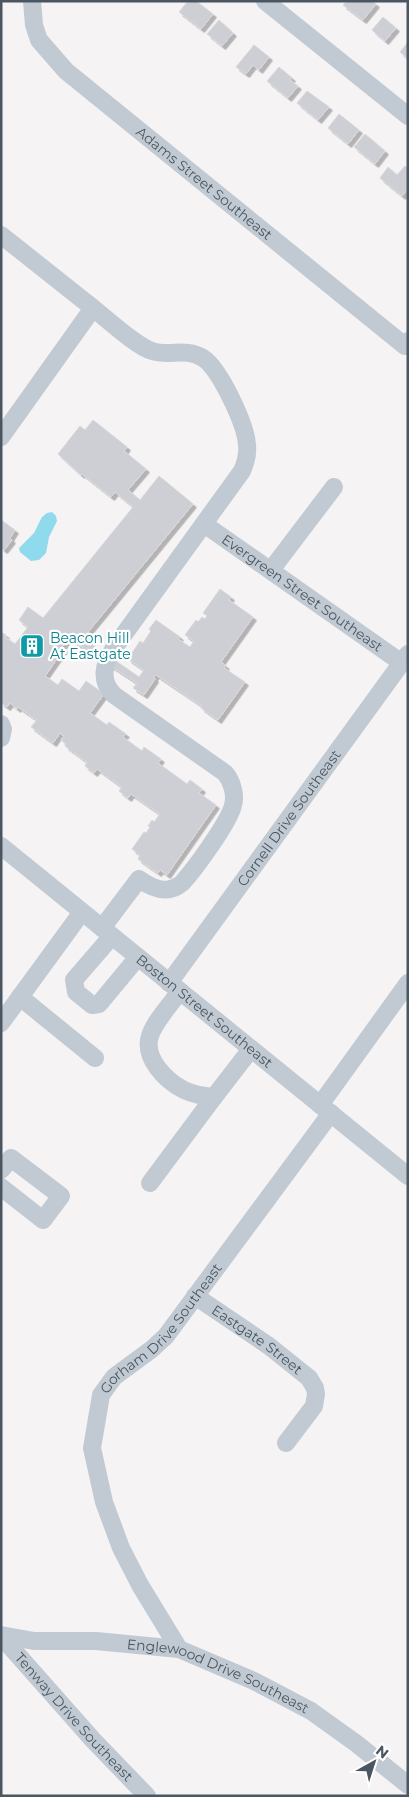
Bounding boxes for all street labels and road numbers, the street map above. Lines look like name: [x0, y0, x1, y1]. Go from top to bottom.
street label: Adams Street Southeast: [132, 123, 276, 244]
street label: Evergreen Street Southeast: [218, 530, 387, 656]
street label: Cornell Drive Southeast: [233, 746, 345, 890]
street label: Boston Street Southeast: [133, 950, 277, 1072]
street label: Gorham Drive Southeast: [96, 1259, 226, 1397]
street label: Eastgate Street: [208, 1301, 306, 1379]
street label: Englewood Drive Southeast: [126, 1635, 312, 1717]
street label: Tenway Drive Southeast: [11, 1649, 137, 1785]

